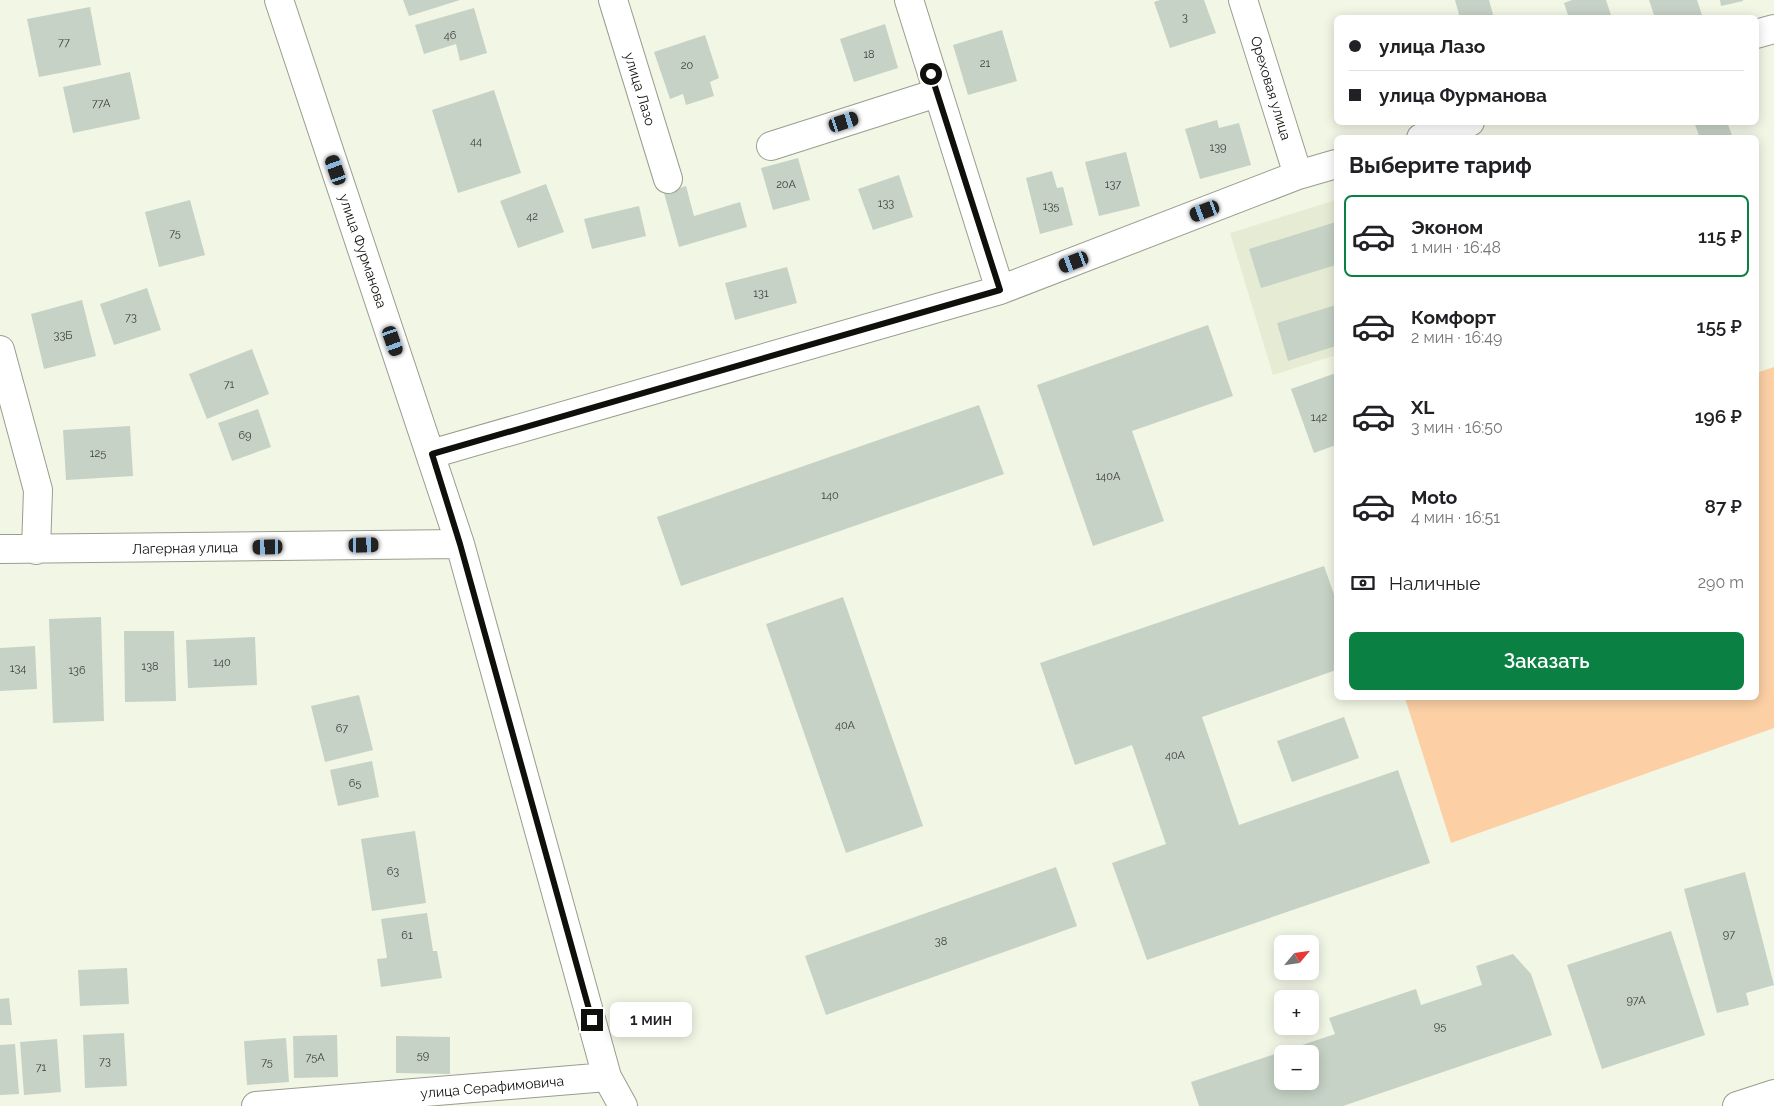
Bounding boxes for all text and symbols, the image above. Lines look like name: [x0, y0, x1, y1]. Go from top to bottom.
house number: 3: [1182, 11, 1188, 24]
house number: 46: [444, 29, 457, 42]
street label: Ореховая улица: [1248, 34, 1294, 142]
text: улица Лазо: [1379, 35, 1485, 57]
house number: 77: [58, 36, 70, 49]
house number: 18: [863, 48, 875, 61]
street label: улица Лазо: [621, 50, 659, 128]
house number: 21: [980, 57, 991, 70]
house number: 20: [681, 59, 693, 72]
route start: [920, 63, 942, 85]
text: улица Фурманова: [1379, 84, 1547, 106]
house number: 77А: [92, 97, 111, 110]
car: [827, 110, 860, 134]
house number: 44: [470, 135, 482, 148]
house number: 139: [1209, 141, 1227, 154]
text: Выберите тариф: [1349, 152, 1532, 178]
car: [324, 153, 347, 187]
house number: 20А: [776, 178, 796, 191]
house number: 137: [1105, 178, 1121, 191]
street label: улица Фурманова: [336, 192, 390, 310]
house number: 133: [878, 197, 894, 210]
car: [1188, 199, 1221, 223]
house number: 135: [1043, 200, 1059, 213]
house number: 42: [526, 210, 538, 223]
icon: car: [1351, 214, 1396, 259]
text: Эконом: [1411, 216, 1483, 238]
text: 115 ₽: [1698, 225, 1742, 247]
house number: 75: [169, 227, 181, 240]
text: 1 мин · 16:48: [1411, 238, 1501, 257]
car: [1057, 250, 1090, 274]
house number: 131: [753, 287, 769, 300]
icon: car: [1351, 304, 1396, 349]
text: Комфорт: [1411, 306, 1496, 328]
house number: 73: [125, 311, 137, 324]
text: 155 ₽: [1696, 315, 1742, 337]
car: [381, 324, 404, 358]
text: 2 мин · 16:49: [1411, 328, 1502, 347]
house number: 33Б: [54, 329, 72, 342]
house number: 71: [224, 378, 235, 391]
icon: car: [1351, 394, 1396, 439]
text: XL: [1411, 396, 1434, 418]
text: 196 ₽: [1695, 405, 1742, 427]
house number: 142: [1311, 411, 1327, 424]
text: 3 мин · 16:50: [1411, 418, 1503, 437]
house number: 69: [238, 429, 252, 442]
house number: 125: [90, 447, 106, 460]
house number: 140А: [1096, 470, 1121, 483]
icon: car: [1351, 484, 1396, 529]
text: Moto: [1411, 486, 1457, 508]
house number: 140: [821, 489, 839, 502]
text: 87 ₽: [1705, 495, 1742, 517]
text: 4 мин · 16:51: [1411, 508, 1500, 527]
car: [348, 537, 379, 553]
street label: Лагерная улица: [132, 539, 238, 557]
car: [252, 539, 283, 555]
icon: cash: [1349, 569, 1377, 597]
text: Наличные: [1389, 572, 1480, 594]
text: 290 m: [1698, 573, 1744, 592]
button: Заказать: [1349, 632, 1744, 690]
house number: 140: [213, 656, 231, 669]
house number: 138: [141, 660, 159, 673]
house number: 134: [10, 662, 26, 675]
house number: 136: [68, 664, 86, 677]
house number: 40А: [835, 719, 856, 732]
house number: 67: [336, 722, 348, 735]
house number: 40А: [1165, 749, 1186, 762]
house number: 65: [349, 777, 361, 790]
house number: 63: [387, 865, 399, 878]
house number: 97: [1723, 928, 1735, 941]
house number: 61: [401, 929, 413, 942]
house number: 38: [935, 935, 947, 948]
north arrow: [1274, 935, 1319, 980]
map controls: [1274, 935, 1319, 1090]
button: +: [1274, 990, 1319, 1035]
house number: 97А: [1626, 994, 1646, 1007]
callout: 1 мин: [610, 1002, 692, 1038]
route end: [581, 1009, 603, 1031]
text: 1 мин: [630, 1010, 672, 1029]
house number: 95: [1434, 1020, 1446, 1033]
button: −: [1274, 1045, 1319, 1090]
house number: 59: [417, 1049, 429, 1062]
house number: 75А: [305, 1051, 325, 1064]
house number: 73: [99, 1055, 111, 1068]
house number: 75: [261, 1056, 273, 1069]
house number: 71: [36, 1061, 47, 1074]
street label: улица Серафимовича: [419, 1073, 565, 1101]

